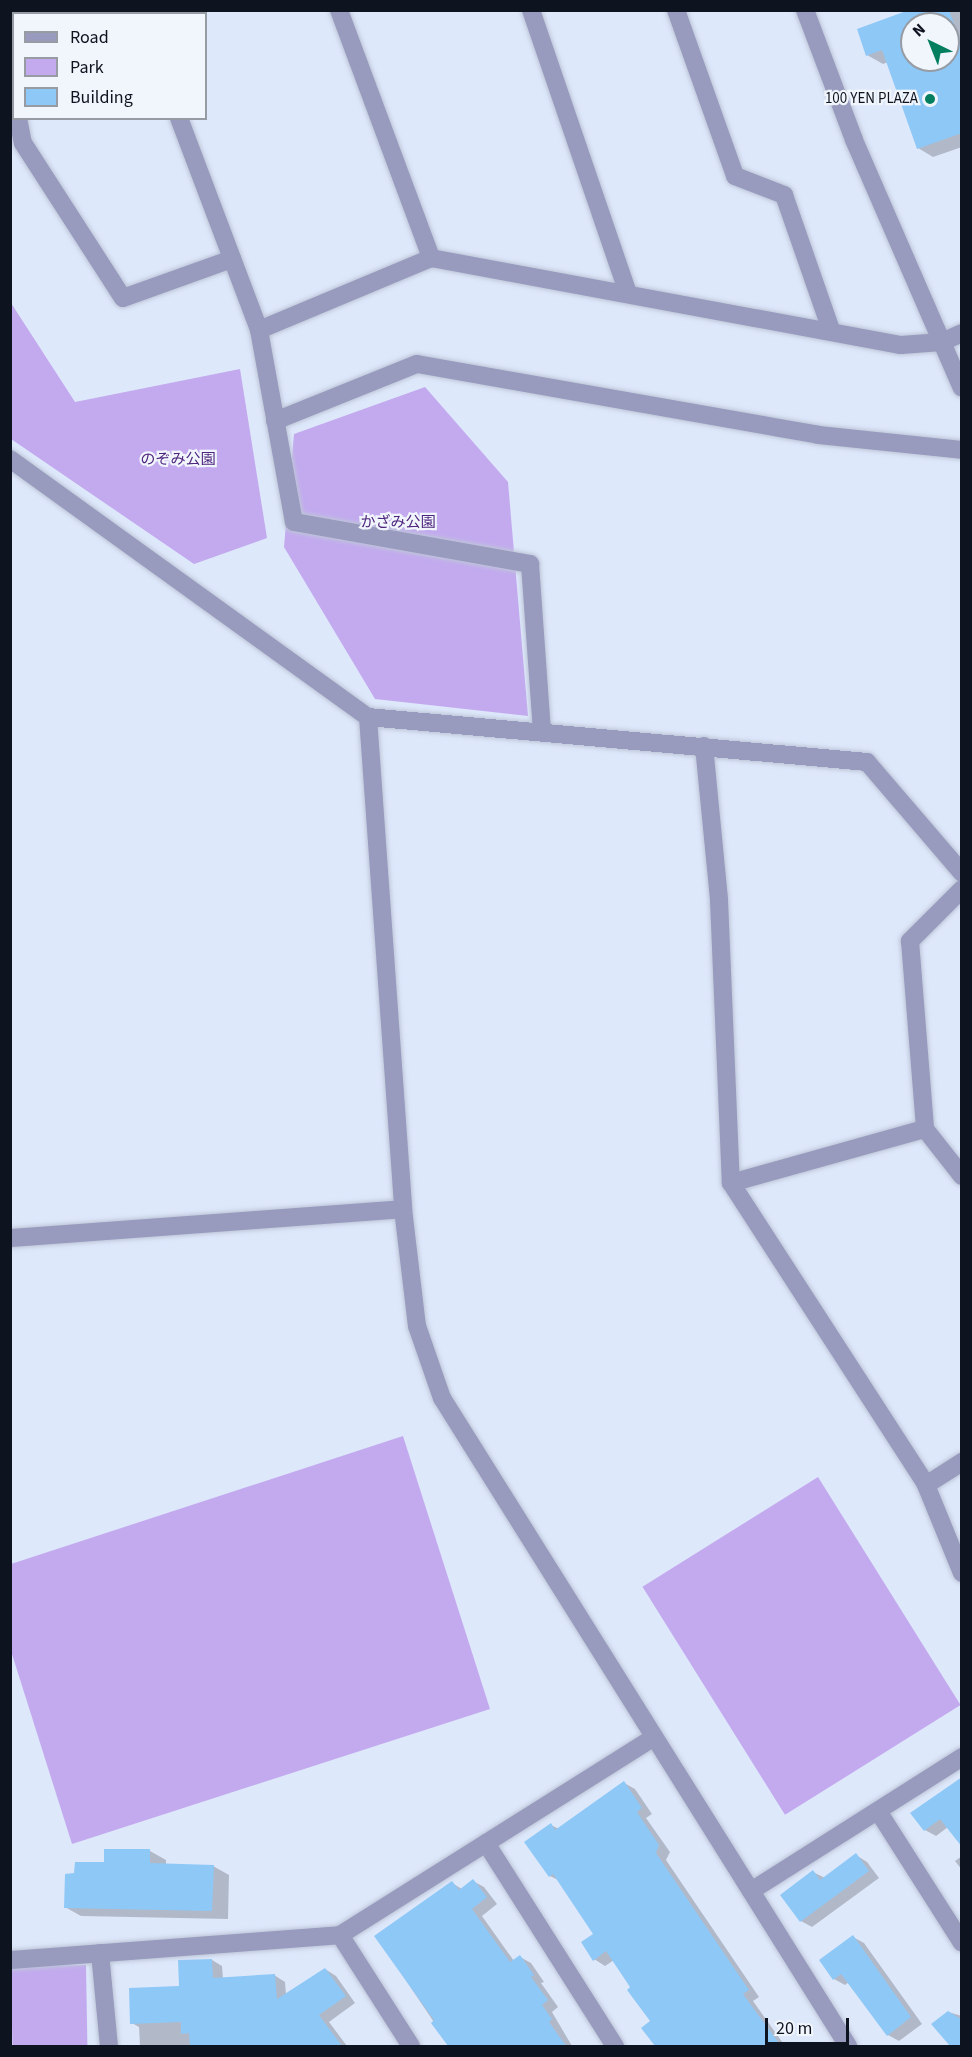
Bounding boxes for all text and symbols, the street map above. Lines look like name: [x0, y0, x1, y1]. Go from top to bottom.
legend: [12, 12, 207, 120]
north arrow: [900, 12, 960, 72]
text: N: [908, 19, 930, 42]
text: Road: [70, 25, 109, 50]
text: Park: [70, 55, 104, 80]
text: Building: [70, 85, 133, 110]
place label: 100 YEN PLAZA: [825, 90, 918, 108]
marker: 100 YEN PLAZA: [923, 92, 937, 106]
park label: のぞみ公園: [141, 451, 215, 469]
park label: かざみ公園: [361, 514, 435, 532]
scale bar: [768, 2006, 852, 2044]
text: 20 m: [776, 2016, 812, 2041]

